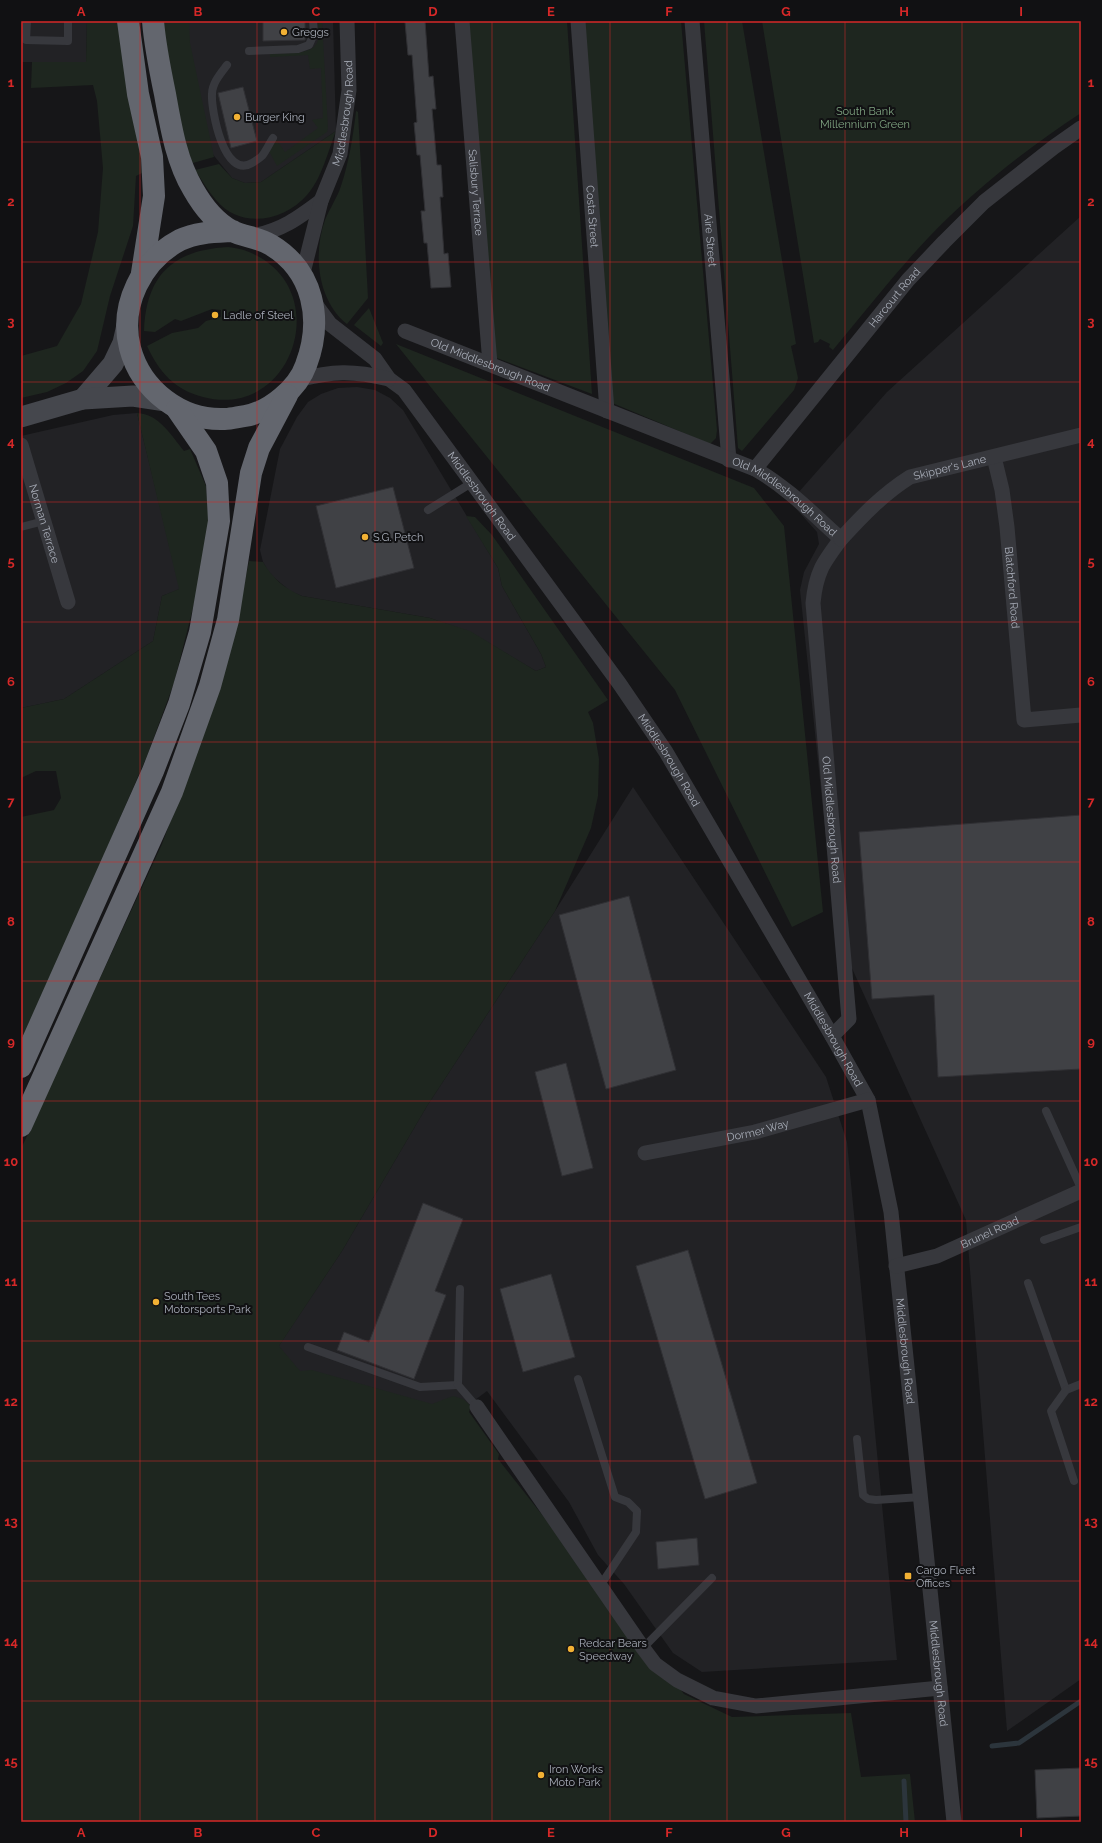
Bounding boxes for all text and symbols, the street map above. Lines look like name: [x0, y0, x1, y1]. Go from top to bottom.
text: A: [77, 4, 86, 19]
text: B: [194, 4, 203, 19]
text: C: [312, 4, 321, 19]
text: D: [428, 4, 438, 19]
text: E: [547, 4, 555, 19]
text: F: [665, 4, 673, 19]
text: G: [781, 4, 791, 19]
text: H: [899, 4, 909, 19]
text: I: [1019, 4, 1023, 19]
place label: Greggs: [292, 26, 329, 39]
marker: Greggs: [279, 27, 289, 37]
street label: Middlesbrough Road: [330, 60, 356, 168]
text: 1: [8, 75, 15, 90]
text: 1: [1088, 75, 1095, 90]
park label: South Bank Millennium Green: [820, 105, 910, 131]
place label: Burger King: [245, 111, 305, 124]
marker: Burger King: [232, 112, 242, 122]
street label: Salisbury Terrace: [465, 149, 486, 237]
street label: Costa Street: [583, 185, 601, 248]
text: 2: [7, 194, 15, 209]
text: 2: [1087, 194, 1095, 209]
street label: Aire Street: [701, 213, 719, 268]
street label: Harcourt Road: [866, 265, 923, 330]
place label: Ladle of Steel: [223, 309, 293, 322]
marker: Ladle of Steel: [210, 310, 220, 320]
text: 3: [7, 314, 15, 329]
text: 3: [1087, 314, 1095, 329]
street label: Old Middlesbrough Road: [429, 336, 552, 395]
text: 4: [7, 434, 15, 449]
text: 4: [1087, 434, 1095, 449]
street label: Middlesbrough Road: [445, 449, 518, 543]
street label: Skipper's Lane: [912, 452, 988, 483]
street label: Old Middlesbrough Road: [730, 455, 839, 539]
street label: Norman Terrace: [26, 483, 62, 565]
place label: S.G. Petch: [373, 531, 424, 544]
marker: S.G. Petch: [360, 532, 370, 542]
street label: Blatchford Road: [1002, 546, 1022, 629]
text: 5: [7, 554, 15, 569]
text: 5: [1087, 554, 1095, 569]
text: 6: [7, 674, 15, 689]
text: 6: [1087, 674, 1095, 689]
street label: Middlesbrough Road: [635, 712, 702, 809]
street label: Old Middlesbrough Road: [819, 756, 843, 884]
text: 7: [7, 794, 15, 809]
text: 7: [1087, 794, 1095, 809]
text: 8: [7, 914, 15, 929]
text: 8: [1087, 914, 1095, 929]
street label: Middlesbrough Road: [801, 990, 865, 1089]
text: 9: [7, 1034, 15, 1049]
text: 9: [1087, 1034, 1095, 1049]
street label: Dormer Way: [726, 1117, 790, 1144]
text: 10: [4, 1154, 18, 1169]
text: 10: [1084, 1154, 1098, 1169]
street label: Brunel Road: [959, 1214, 1021, 1251]
text: 11: [5, 1274, 18, 1289]
text: 11: [1085, 1274, 1098, 1289]
place label: South Tees Motorsports Park: [164, 1290, 251, 1316]
marker: South Tees Motorsports Park: [151, 1297, 161, 1307]
street label: Middlesbrough Road: [893, 1297, 917, 1405]
text: 12: [4, 1394, 18, 1409]
text: 12: [1084, 1394, 1098, 1409]
text: 13: [4, 1514, 18, 1529]
text: 13: [1084, 1514, 1098, 1529]
place label: Cargo Fleet Offices: [916, 1564, 976, 1590]
marker: Cargo Fleet Offices: [903, 1571, 913, 1581]
street label: Middlesbrough Road: [926, 1620, 950, 1727]
text: 14: [4, 1634, 18, 1649]
text: 14: [1084, 1634, 1098, 1649]
place label: Redcar Bears Speedway: [579, 1637, 647, 1663]
marker: Redcar Bears Speedway: [566, 1644, 576, 1654]
text: 15: [4, 1754, 18, 1769]
text: 15: [1084, 1754, 1098, 1769]
place label: Iron Works Moto Park: [549, 1763, 603, 1789]
marker: Iron Works Moto Park: [536, 1770, 546, 1780]
text: A: [77, 1825, 86, 1840]
text: B: [194, 1825, 203, 1840]
text: C: [312, 1825, 321, 1840]
text: D: [428, 1825, 438, 1840]
text: E: [547, 1825, 555, 1840]
text: F: [665, 1825, 673, 1840]
text: G: [781, 1825, 791, 1840]
text: H: [899, 1825, 909, 1840]
text: I: [1019, 1825, 1023, 1840]

